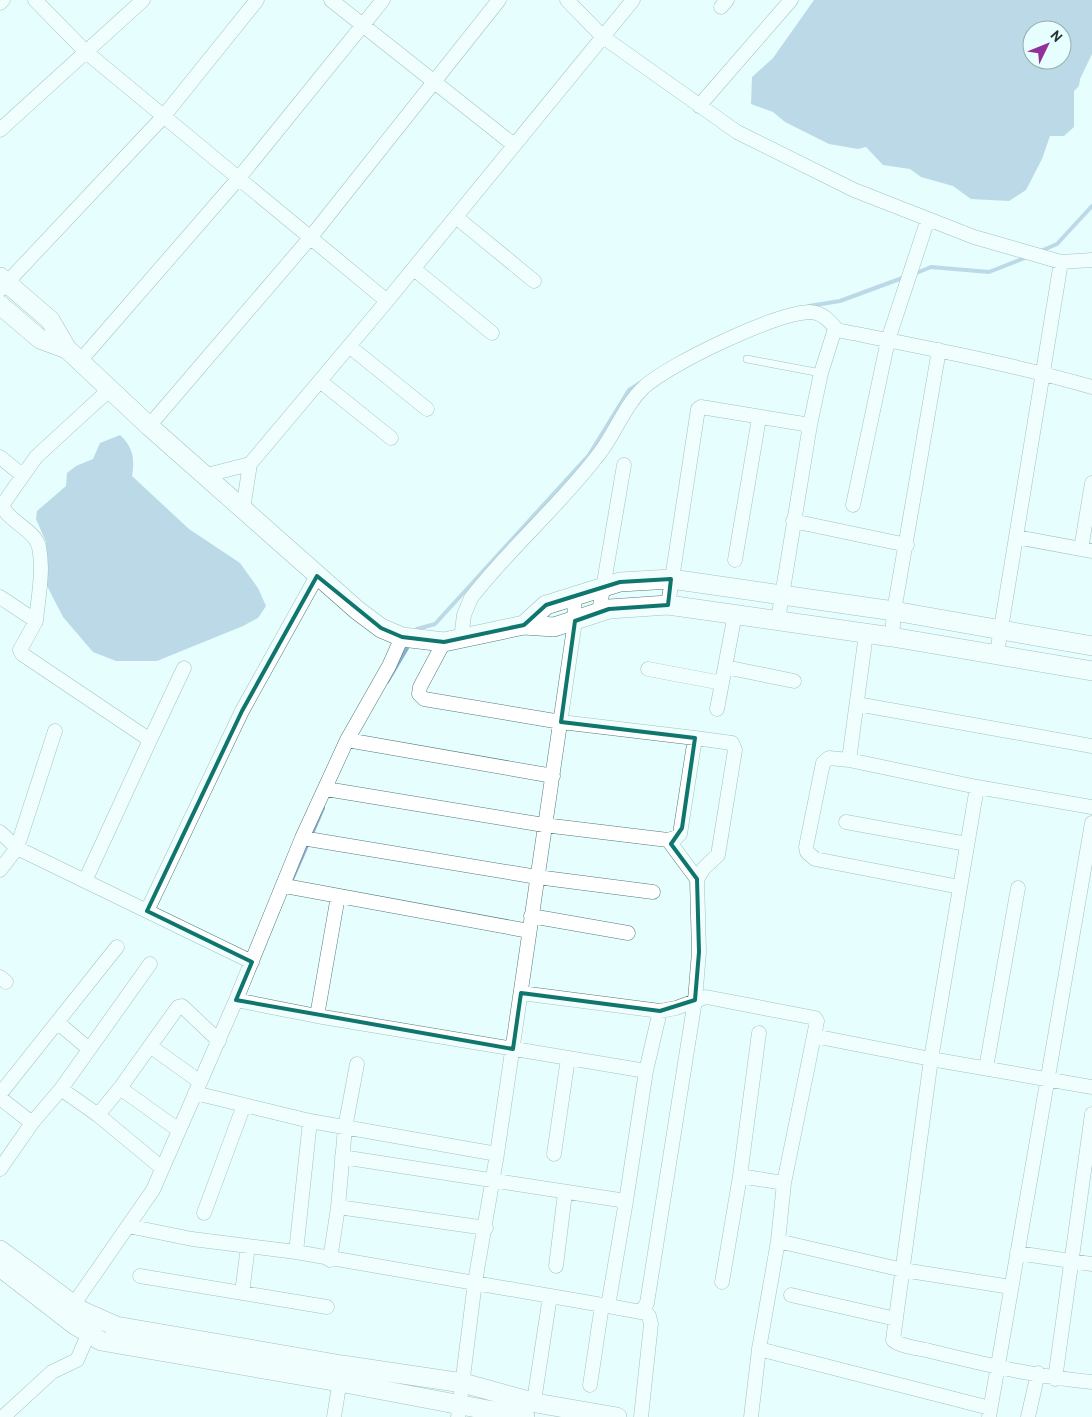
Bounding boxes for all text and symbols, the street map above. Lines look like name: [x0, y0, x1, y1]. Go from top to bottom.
north arrow: [1022, 20, 1072, 70]
text: N: [1046, 28, 1065, 47]

